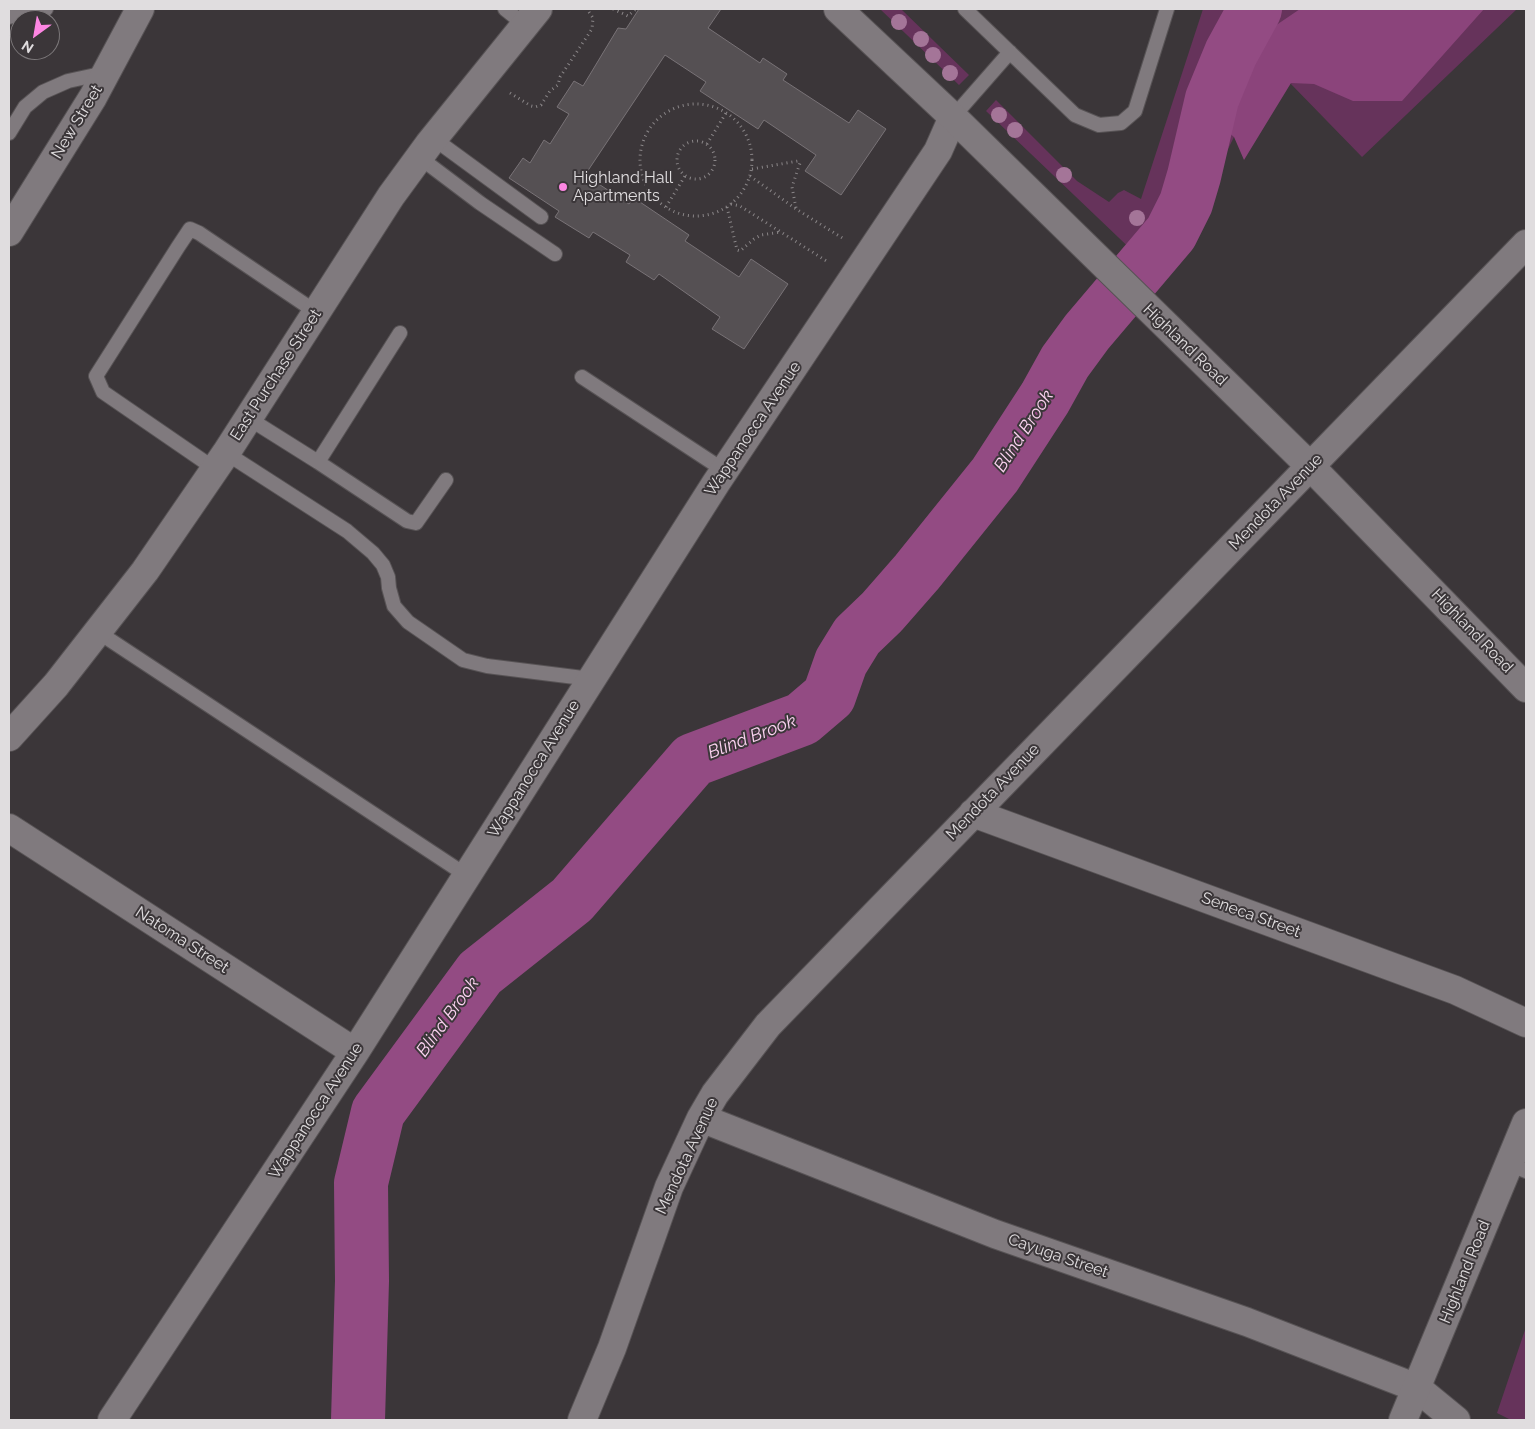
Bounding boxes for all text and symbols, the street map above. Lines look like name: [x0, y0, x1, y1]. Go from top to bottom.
north arrow: [10, 10, 60, 60]
text: N: [19, 37, 36, 56]
street label: New Street: [47, 82, 107, 162]
place label: Highland Hall Apartments: [573, 168, 673, 206]
marker: Highland Hall Apartments: [557, 181, 569, 193]
street label: Highland Road: [1139, 300, 1231, 390]
street label: East Purchase Street: [226, 306, 326, 444]
street label: Wappanocca Avenue: [701, 358, 805, 500]
water label: Blind Brook: [990, 386, 1058, 476]
street label: Mendota Avenue: [1225, 450, 1327, 554]
street label: Highland Road: [1427, 585, 1517, 677]
street label: Wappanocca Avenue: [484, 697, 584, 841]
water label: Blind Brook: [705, 710, 799, 764]
street label: Mendota Avenue: [942, 740, 1044, 844]
street label: Seneca Street: [1199, 888, 1303, 942]
street label: Natoma Street: [132, 903, 232, 977]
water label: Blind Brook: [412, 973, 484, 1061]
street label: Wappanocca Avenue: [265, 1039, 367, 1183]
street label: Mendota Avenue: [652, 1095, 722, 1217]
street label: Highland Road: [1436, 1218, 1494, 1326]
street label: Cayuga Street: [1005, 1230, 1111, 1282]

